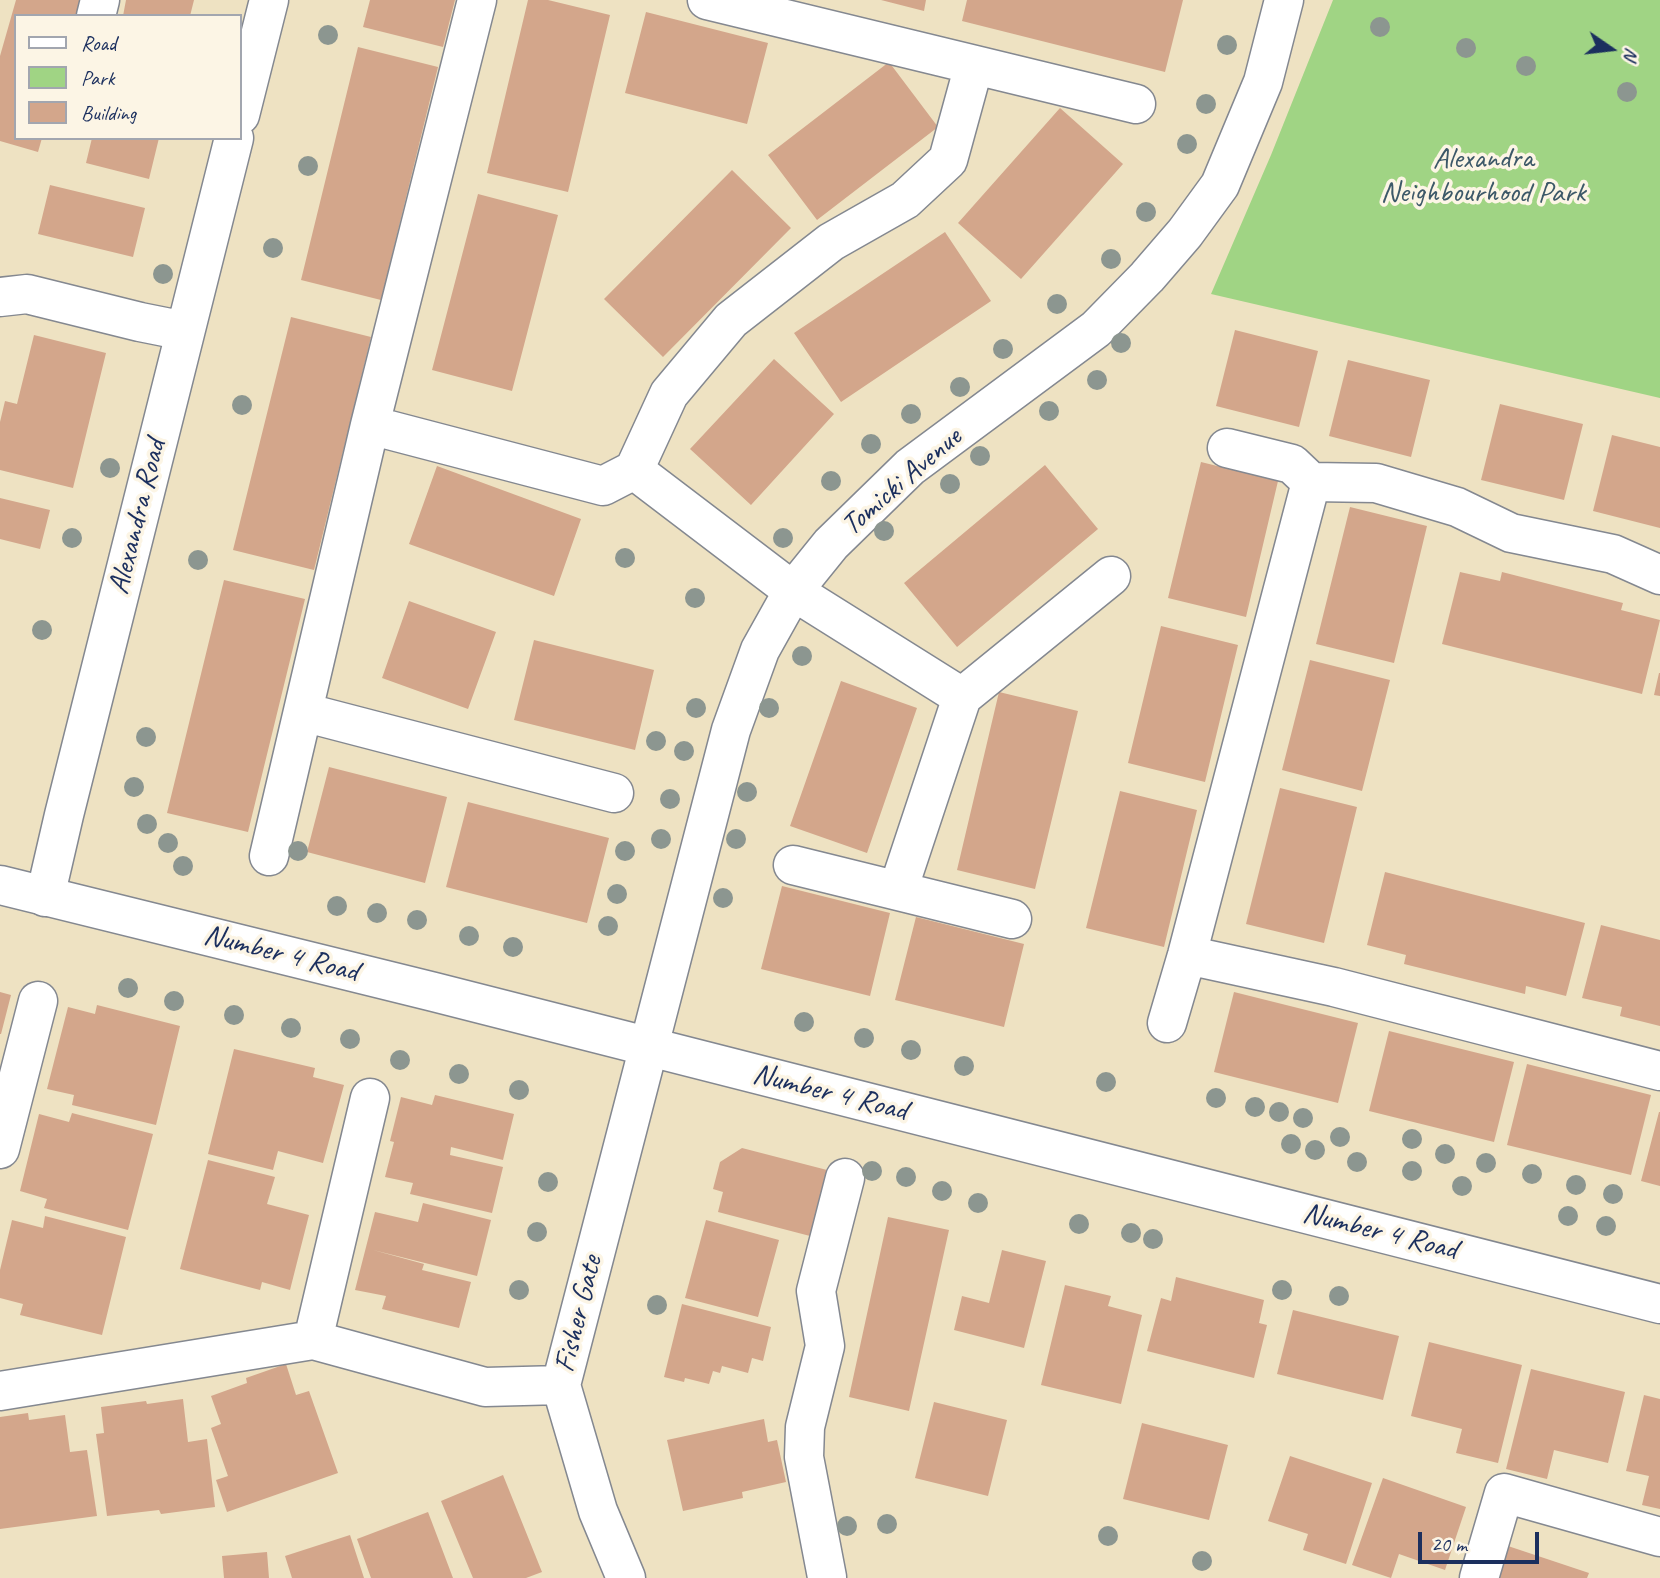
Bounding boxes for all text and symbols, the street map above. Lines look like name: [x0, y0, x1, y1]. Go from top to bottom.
legend: [14, 14, 242, 140]
north arrow: [1576, 14, 1646, 84]
text: Road: [81, 30, 116, 56]
text: N: [1618, 45, 1644, 63]
text: Park: [81, 65, 114, 91]
text: Building: [81, 100, 136, 126]
park label: Alexandra Neighbourhood Park: [1381, 141, 1585, 212]
street label: Tomicki Avenue: [835, 420, 969, 544]
street label: Alexandra Road: [101, 436, 175, 598]
street label: Number 4 Road: [200, 917, 362, 991]
street label: Number 4 Road: [749, 1056, 911, 1130]
street label: Number 4 Road: [1299, 1195, 1461, 1269]
street label: Fisher Gate: [547, 1252, 611, 1376]
scale bar: [1422, 1518, 1543, 1562]
text: 20 m: [1431, 1531, 1467, 1557]

